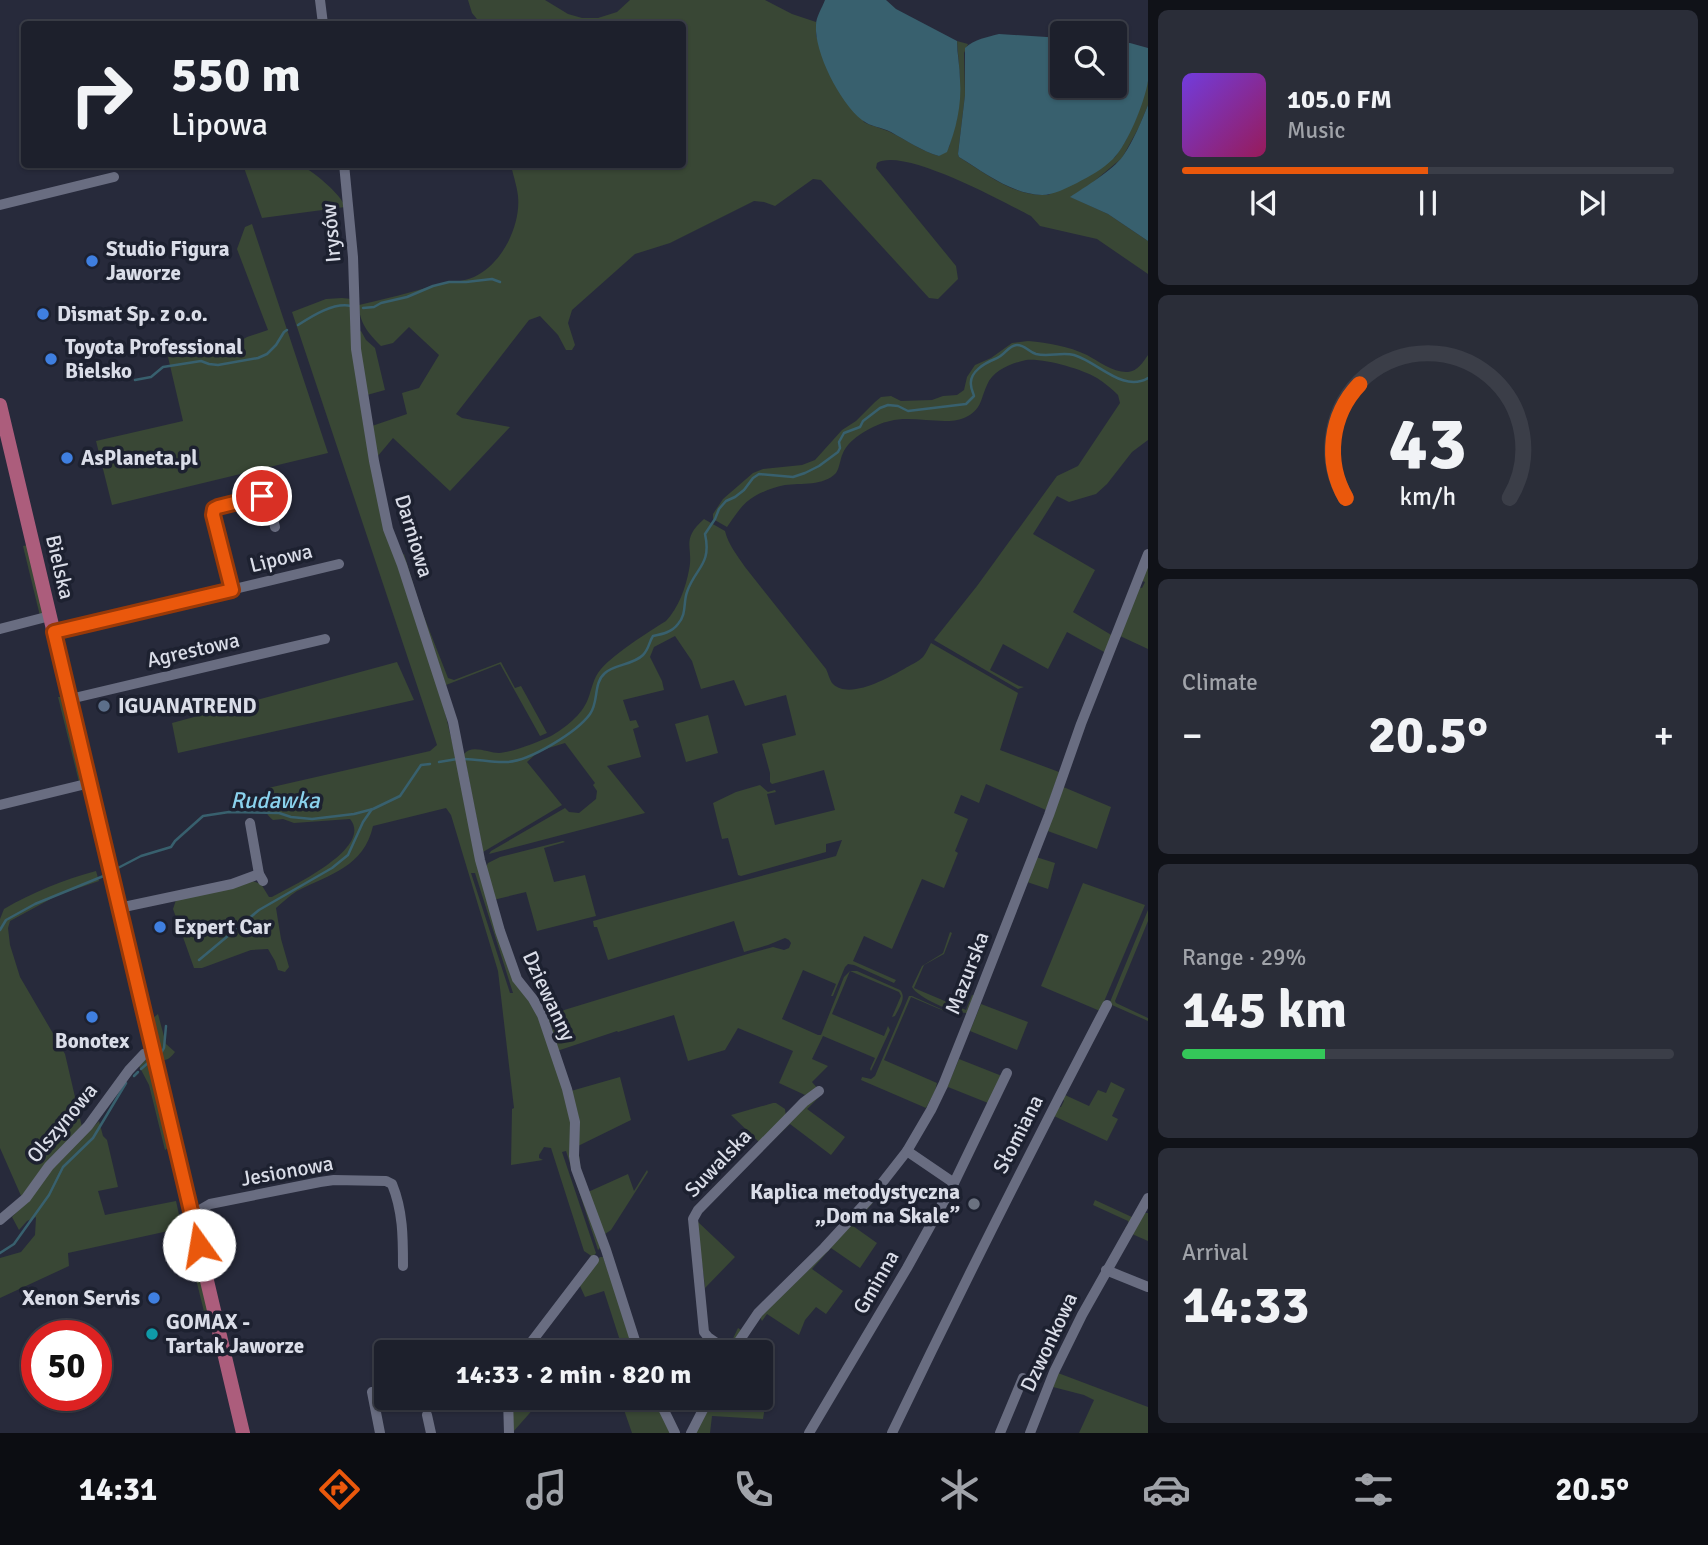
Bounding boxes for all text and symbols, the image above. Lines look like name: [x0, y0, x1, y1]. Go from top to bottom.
map controls: [1050, 21, 1127, 98]
button: search: [1050, 21, 1127, 98]
text: 550 m: [171, 45, 301, 105]
icon: right: [56, 49, 147, 140]
text: 105.0 FM: [1287, 84, 1392, 116]
text: Lipowa: [171, 105, 268, 144]
text: Music: [1287, 116, 1345, 145]
icon: previous: [1245, 184, 1283, 222]
icon: pause: [1409, 184, 1447, 222]
icon: next: [1573, 184, 1611, 222]
street label: Irysów: [315, 202, 347, 264]
place label: Studio Figura Jaworze: [106, 236, 230, 286]
marker: Studio Figura Jaworze: [84, 253, 100, 269]
place label: Dismat Sp. z o.o.: [57, 301, 208, 327]
marker: Dismat Sp. z o.o.: [35, 306, 51, 322]
place label: Toyota Professional Bielsko: [65, 334, 243, 384]
marker: Toyota Professional Bielsko: [43, 351, 59, 367]
text: 43: [1389, 400, 1467, 489]
place label: AsPlaneta.pl: [81, 445, 198, 471]
marker: AsPlaneta.pl: [59, 450, 75, 466]
pin: [232, 466, 292, 526]
icon: arrive: [243, 477, 281, 515]
text: km/h: [1400, 481, 1456, 512]
street label: Darniowa: [389, 491, 439, 581]
street label: Bielska: [40, 532, 80, 602]
street label: Lipowa: [247, 538, 315, 578]
street label: Agrestowa: [144, 627, 242, 673]
text: Climate: [1182, 668, 1258, 697]
place label: IGUANATREND: [118, 693, 257, 719]
marker: IGUANATREND: [96, 698, 112, 714]
text: 20.5°: [1368, 703, 1488, 767]
text: −: [1182, 712, 1203, 759]
text: +: [1653, 712, 1674, 759]
water label: Rudawka: [230, 786, 321, 815]
place label: Expert Car: [174, 914, 272, 940]
marker: Expert Car: [152, 919, 168, 935]
street label: Mazurska: [939, 928, 995, 1018]
text: Range · 29%: [1182, 943, 1306, 972]
street label: Dziewanny: [517, 947, 581, 1045]
text: 145 km: [1182, 978, 1347, 1042]
marker: Bonotex: [84, 1009, 100, 1025]
place label: Bonotex: [55, 1028, 130, 1054]
street label: Olszynowa: [21, 1078, 103, 1168]
street label: Słomiana: [987, 1090, 1049, 1178]
street label: Suwalska: [679, 1123, 757, 1203]
street label: Jesionowa: [239, 1150, 335, 1192]
place label: Kaplica metodystyczna „Dom na Skale”: [750, 1179, 960, 1229]
marker: Kaplica metodystyczna „Dom na Skale”: [966, 1196, 982, 1212]
position arrow: [162, 1208, 236, 1282]
text: Arrival: [1182, 1238, 1248, 1267]
street label: Gminna: [847, 1245, 905, 1319]
text: 14:33: [1182, 1273, 1310, 1337]
place label: Xenon Servis: [22, 1285, 140, 1311]
street label: Dzwonkowa: [1015, 1288, 1083, 1396]
marker: Xenon Servis: [146, 1290, 162, 1306]
place label: GOMAX - Tartak Jaworze: [166, 1309, 304, 1359]
speed limit sign: 50: [21, 1320, 112, 1411]
marker: GOMAX - Tartak Jaworze: [144, 1326, 160, 1342]
text: 14:33 · 2 min · 820 m: [456, 1359, 691, 1391]
icon: directions: [315, 1465, 364, 1514]
icon: music: [522, 1465, 571, 1514]
icon: phone: [729, 1465, 778, 1514]
icon: climate: [935, 1465, 984, 1514]
icon: car: [1142, 1465, 1191, 1514]
icon: filters: [1349, 1465, 1398, 1514]
text: 14:31: [79, 1470, 157, 1509]
text: 20.5°: [1555, 1470, 1629, 1509]

